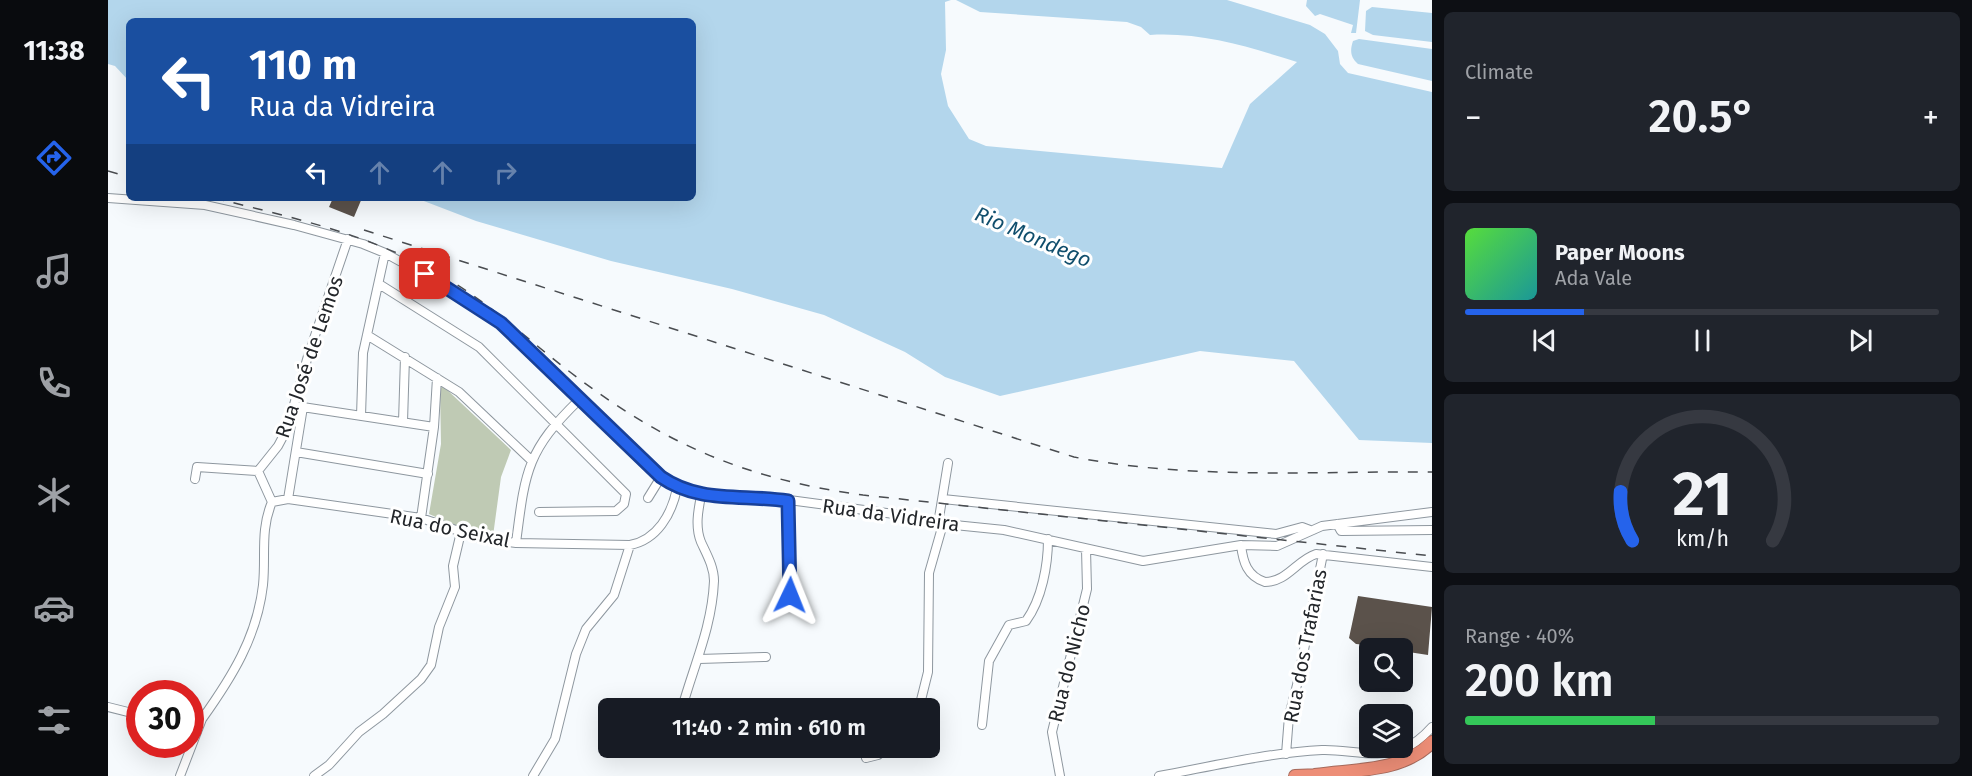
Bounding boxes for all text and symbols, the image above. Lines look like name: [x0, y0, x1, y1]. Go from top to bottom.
text: 11:38: [23, 35, 85, 67]
text: 110 m: [249, 40, 357, 90]
icon: left: [150, 42, 228, 120]
text: Climate: [1465, 60, 1533, 84]
text: 20.5°: [1648, 90, 1756, 144]
text: Rua da Vidreira: [249, 91, 436, 123]
text: −: [1465, 98, 1482, 138]
text: +: [1923, 98, 1939, 138]
icon: directions: [33, 137, 75, 179]
icon: left: [300, 156, 333, 189]
icon: ahead: [363, 156, 396, 189]
icon: ahead: [426, 156, 459, 189]
icon: right: [489, 156, 522, 189]
water label: Rio Mondego: [971, 201, 1095, 273]
text: Paper Moons: [1555, 239, 1685, 266]
pin: [399, 248, 450, 299]
icon: music: [33, 250, 75, 292]
icon: arrive: [408, 257, 441, 290]
text: Ada Vale: [1555, 266, 1632, 290]
street label: Rua José de Lemos: [270, 273, 348, 441]
icon: previous: [1528, 324, 1561, 357]
icon: pause: [1686, 324, 1719, 357]
icon: next: [1844, 324, 1877, 357]
icon: phone: [33, 362, 75, 404]
text: 21: [1672, 457, 1732, 532]
icon: climate: [33, 474, 75, 516]
street label: Rua da Vidreira: [821, 493, 961, 537]
street label: Rua do Seixal: [388, 504, 512, 552]
text: km/h: [1675, 526, 1729, 552]
position arrow: [758, 563, 822, 627]
street label: Rua dos Trafarias: [1278, 567, 1332, 725]
icon: car: [33, 587, 75, 629]
street label: Rua do Nicho: [1043, 601, 1095, 725]
text: Range · 40%: [1465, 624, 1574, 648]
map controls: [1359, 638, 1413, 758]
button: search: [1359, 638, 1413, 692]
text: 200 km: [1465, 654, 1614, 708]
speed limit sign: 30: [126, 680, 204, 758]
icon: filters: [33, 699, 75, 741]
button: layers: [1359, 704, 1413, 758]
text: 11:40 · 2 min · 610 m: [672, 714, 866, 741]

